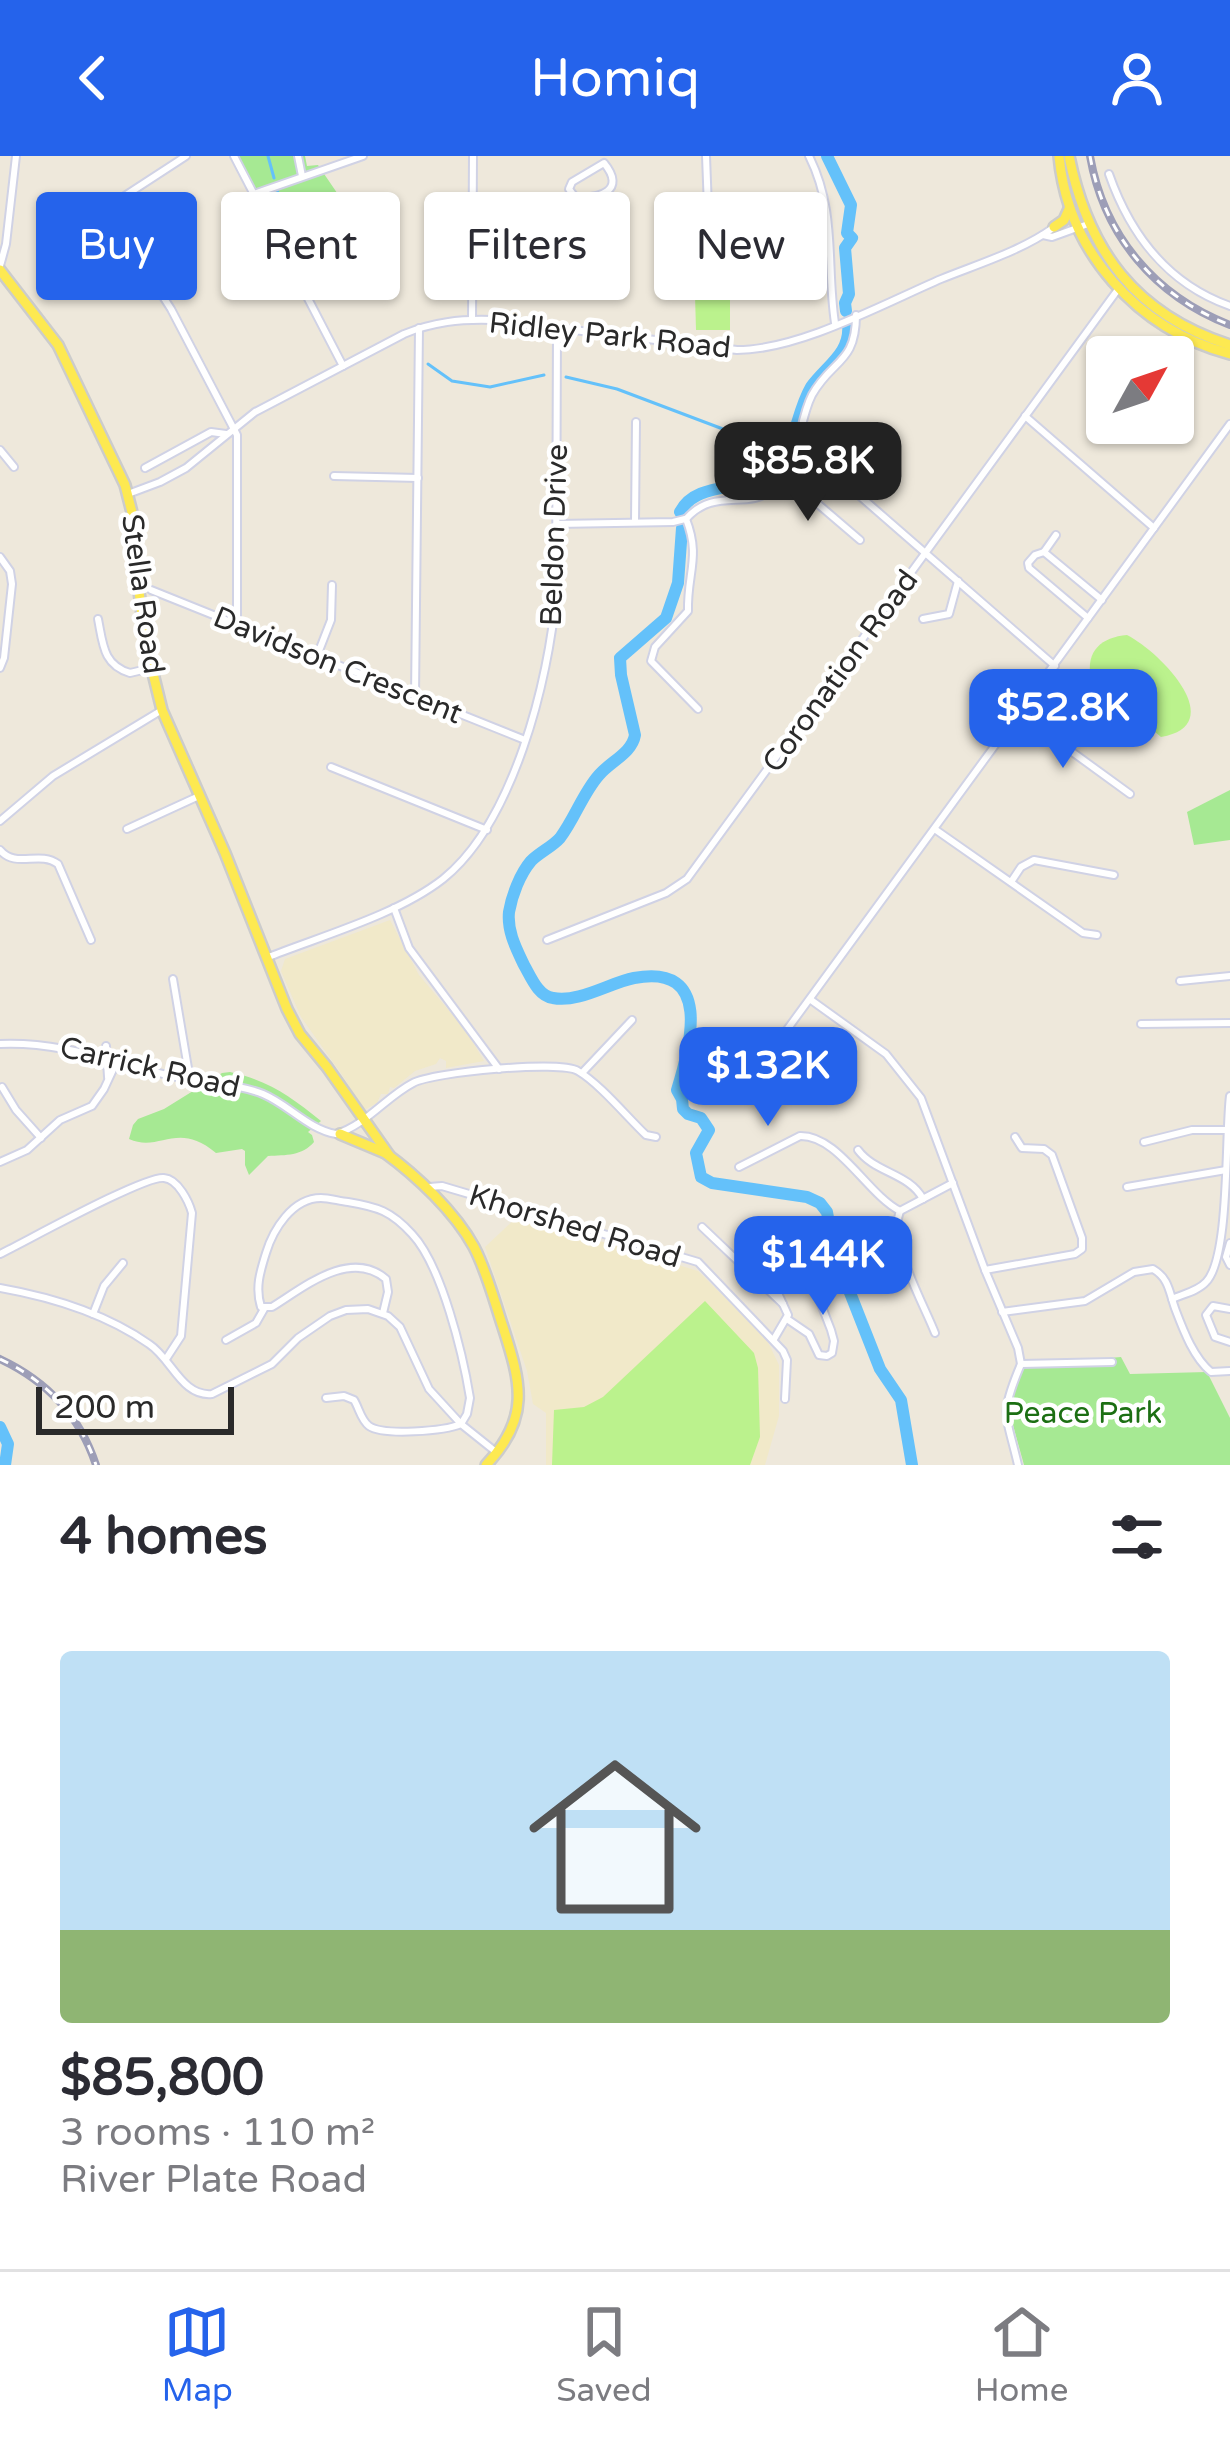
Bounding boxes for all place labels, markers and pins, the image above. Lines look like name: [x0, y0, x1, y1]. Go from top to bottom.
pin: $85.8K: [710, 422, 906, 524]
pin: $52.8K: [965, 669, 1161, 771]
pin: $132K: [684, 1027, 852, 1129]
pin: $144K: [739, 1216, 907, 1318]

